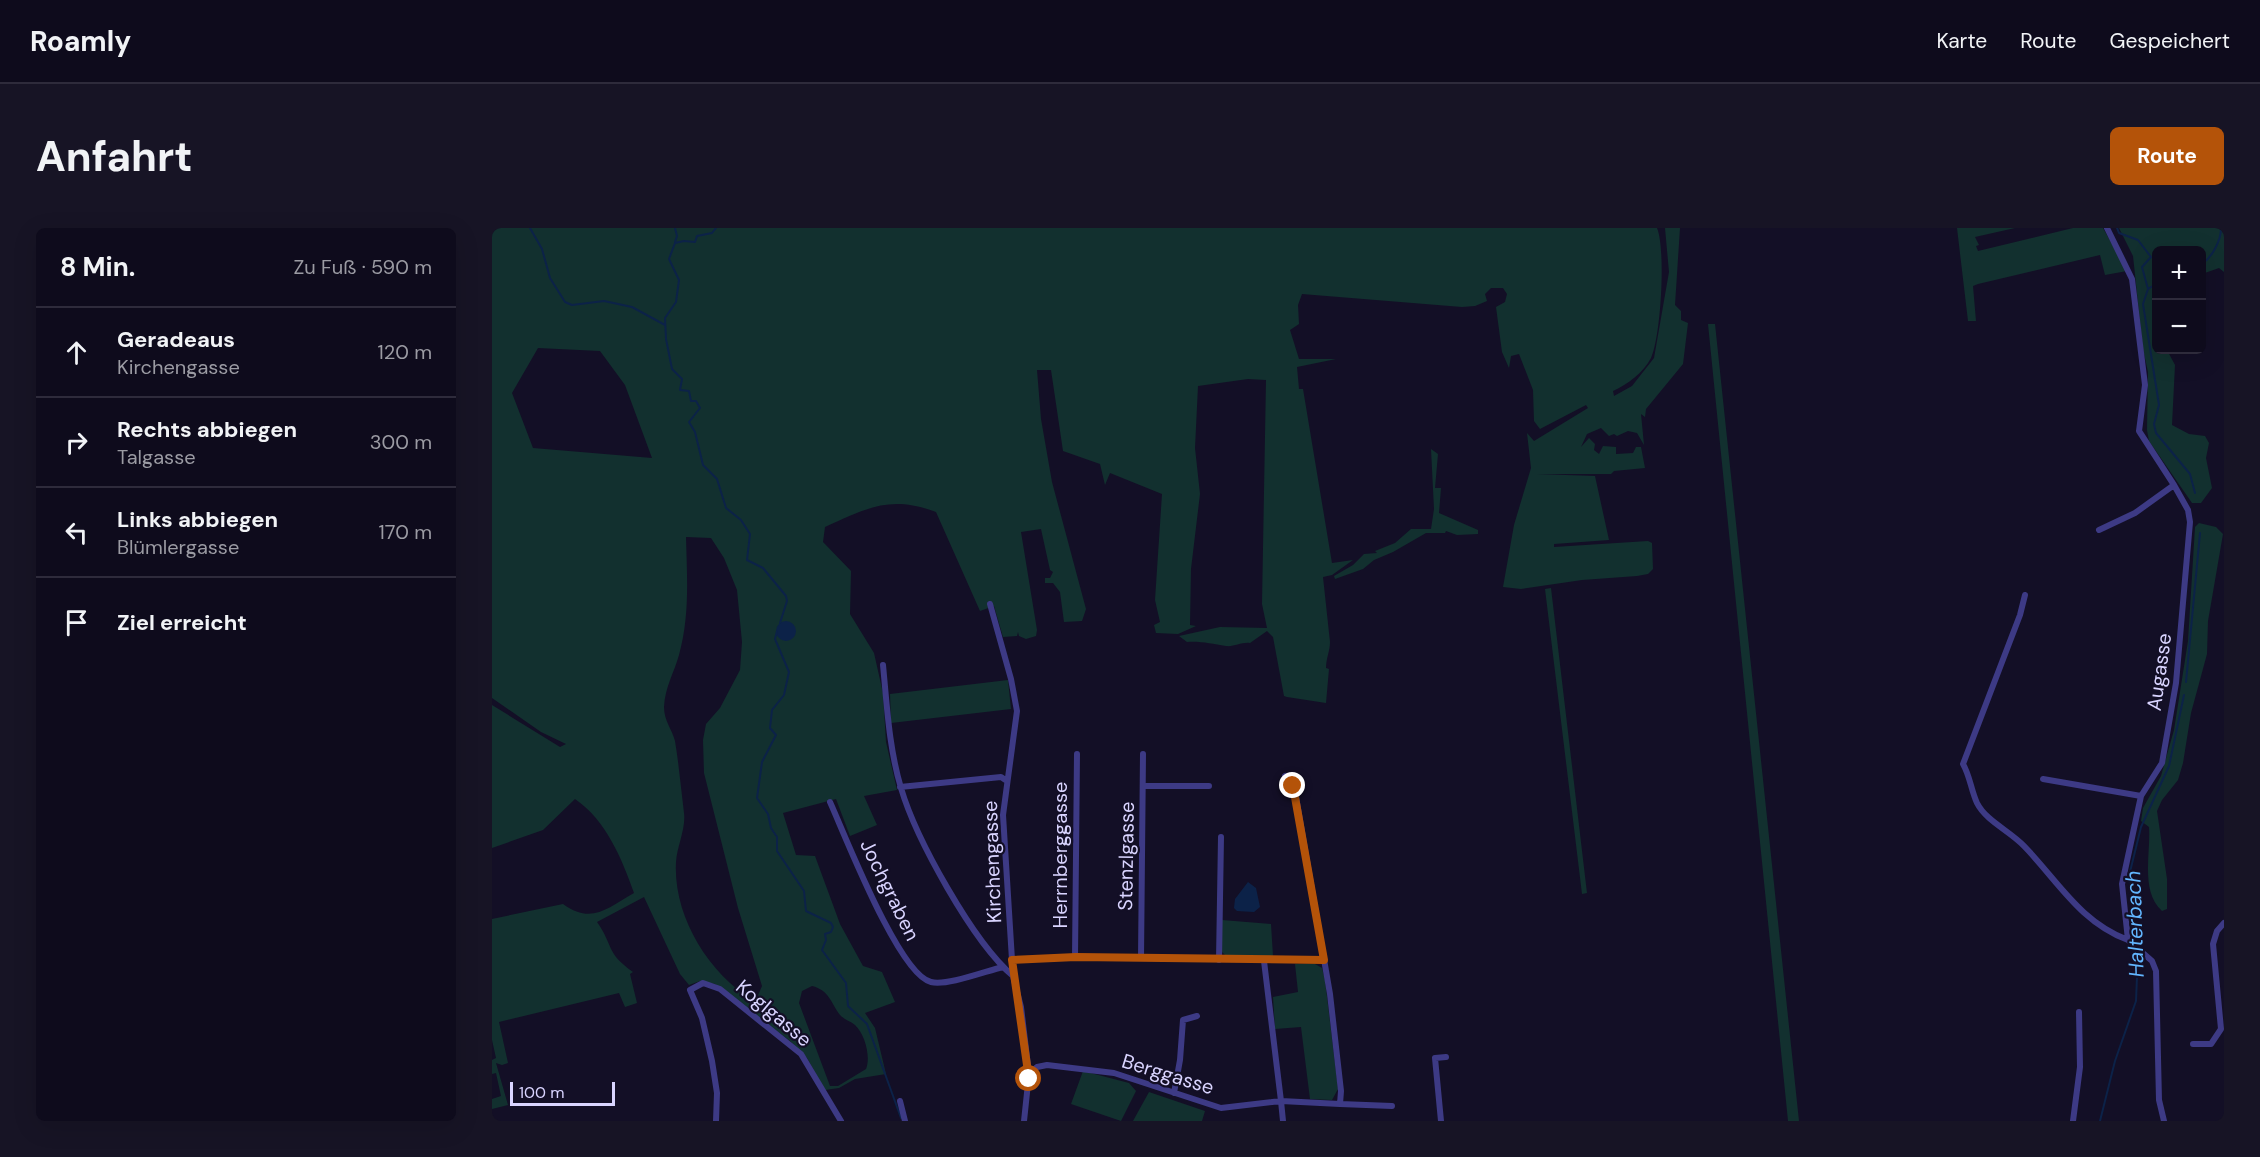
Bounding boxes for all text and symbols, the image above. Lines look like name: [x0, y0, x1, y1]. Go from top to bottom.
text: Roamly: [30, 23, 131, 60]
text: Karte: [1936, 27, 1987, 55]
text: Route: [2020, 27, 2076, 55]
text: Gespeichert: [2109, 27, 2230, 55]
button: Route: [2110, 127, 2224, 185]
text: Anfahrt: [36, 129, 192, 184]
map controls: [2152, 246, 2206, 354]
button: +: [2152, 246, 2206, 300]
text: 8 Min.: [60, 250, 135, 284]
text: Zu Fuß · 590 m: [293, 254, 432, 280]
button: −: [2152, 300, 2206, 354]
text: Geradeaus: [117, 325, 235, 354]
icon: ahead: [60, 336, 93, 369]
text: 120 m: [378, 339, 432, 365]
text: Kirchengasse: [117, 354, 240, 380]
text: Rechts abbiegen: [117, 415, 297, 444]
icon: right: [60, 426, 93, 459]
text: 300 m: [370, 429, 432, 455]
text: Talgasse: [117, 444, 196, 470]
text: Links abbiegen: [117, 505, 278, 534]
icon: left: [60, 516, 93, 549]
text: 170 m: [379, 519, 432, 545]
text: Blümlergasse: [117, 534, 239, 560]
icon: arrive: [60, 606, 93, 639]
text: Ziel erreicht: [117, 608, 247, 637]
street label: Augasse: [2141, 632, 2177, 712]
route end: [1279, 772, 1305, 798]
street label: Herrnberggasse: [1047, 782, 1073, 928]
street label: Kirchengasse: [977, 800, 1007, 924]
street label: Stenzlgasse: [1112, 801, 1140, 911]
street label: Jochgraben: [854, 835, 926, 945]
water label: Halterbach: [2119, 870, 2151, 978]
street label: Koglgasse: [731, 974, 817, 1052]
street label: Berggasse: [1119, 1048, 1217, 1100]
route start: [1015, 1065, 1041, 1091]
scale bar: [510, 1079, 615, 1106]
text: 100 m: [519, 1082, 564, 1103]

